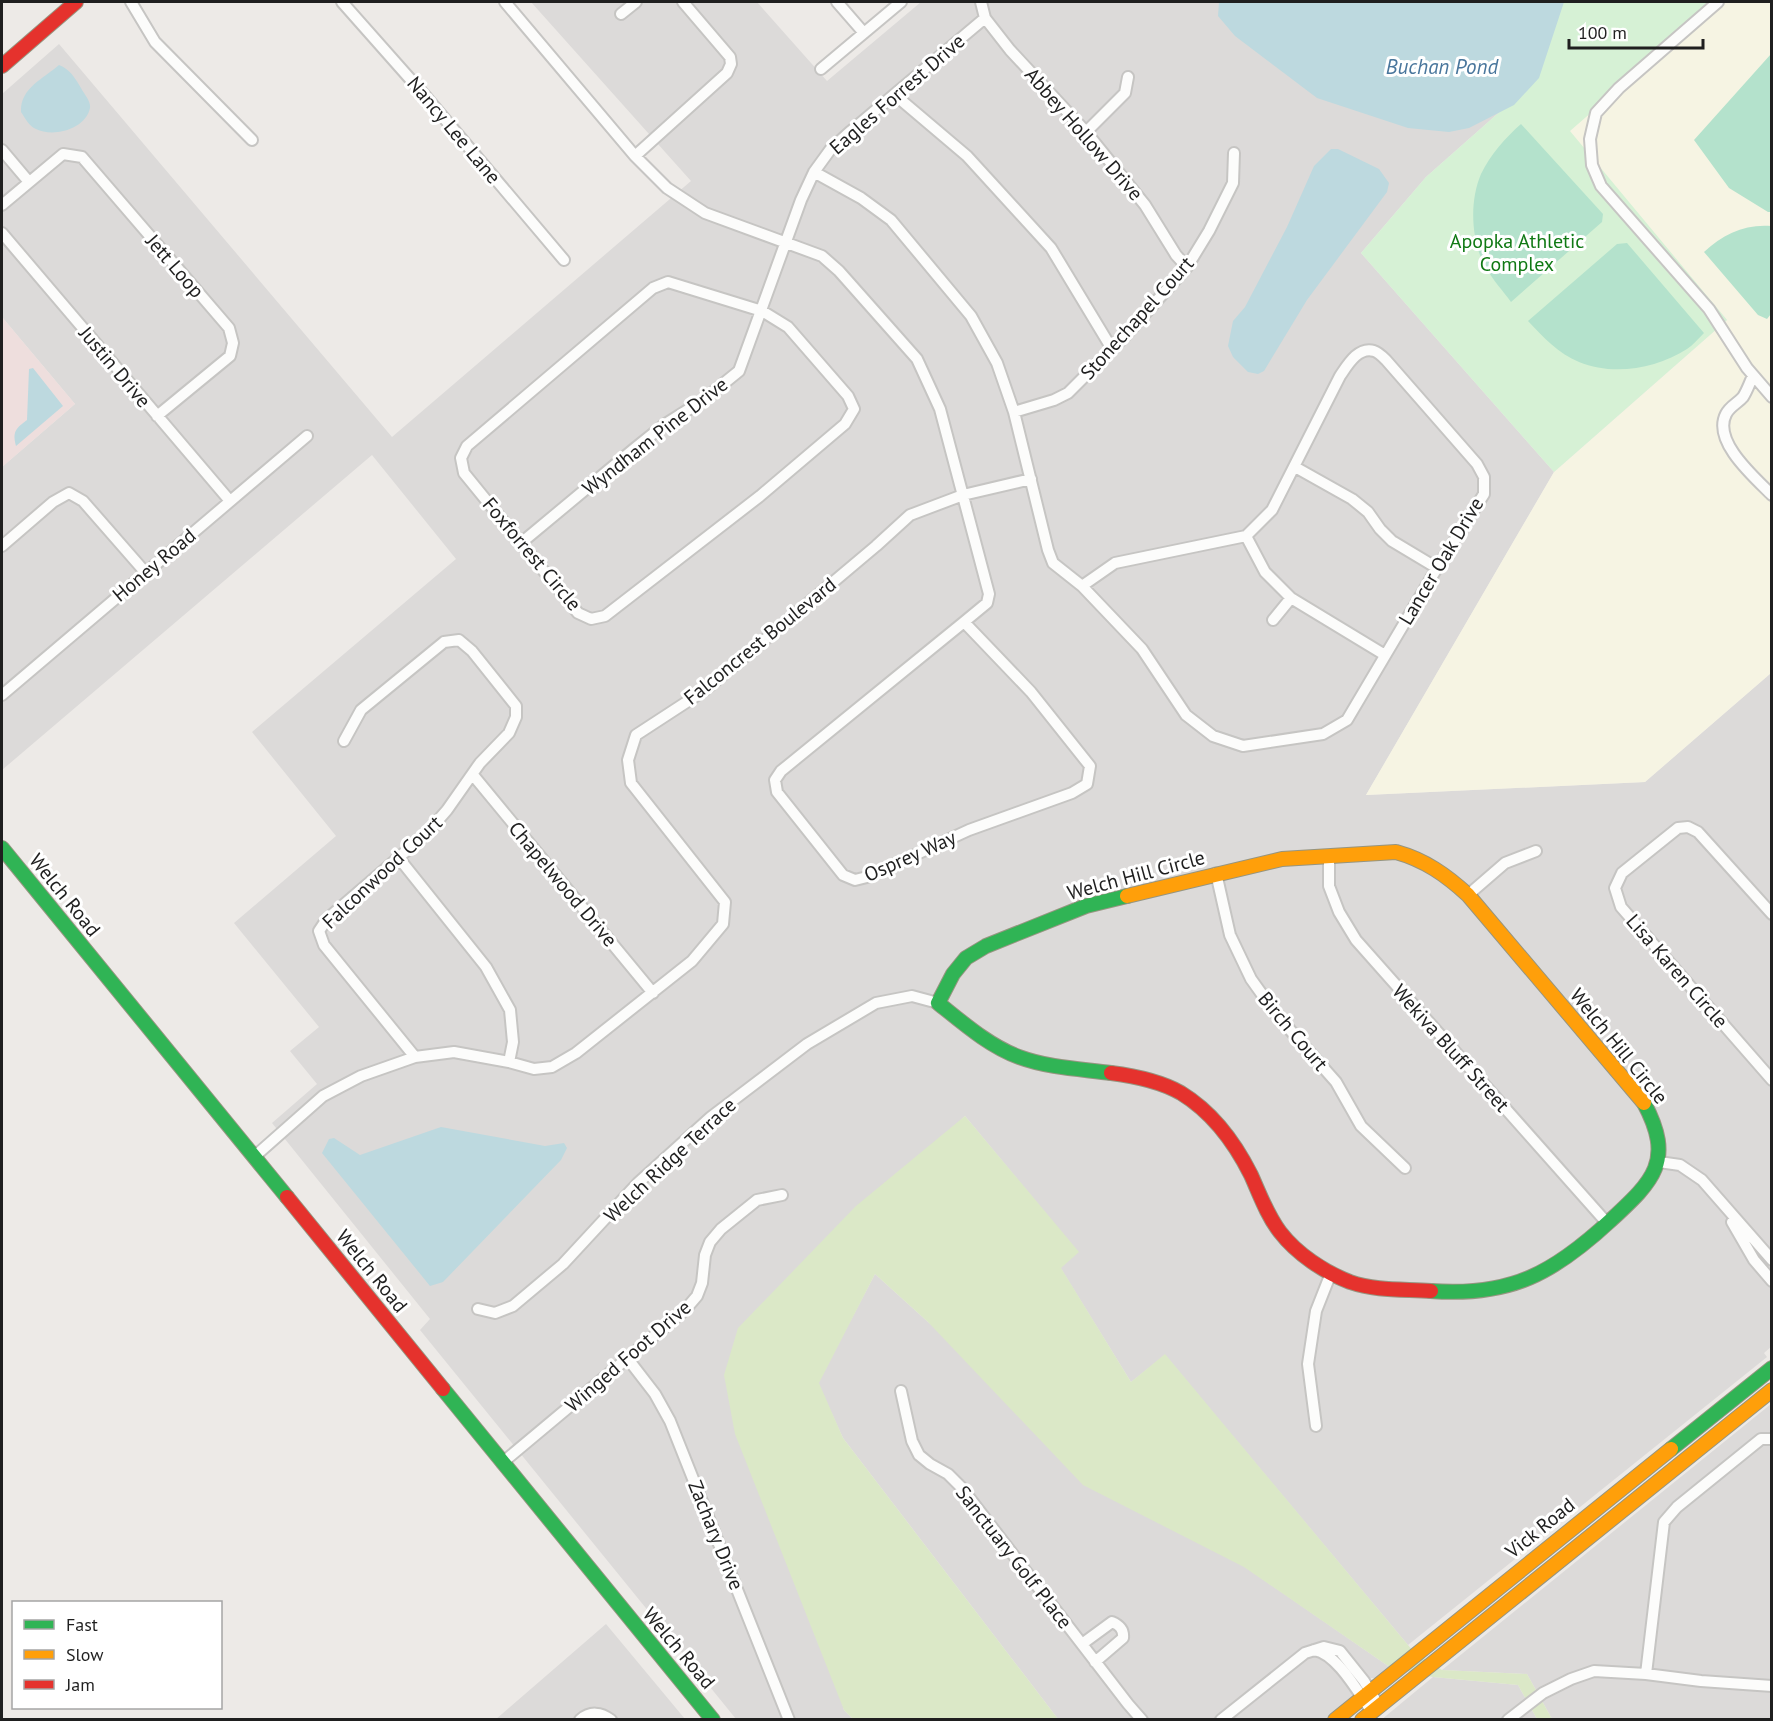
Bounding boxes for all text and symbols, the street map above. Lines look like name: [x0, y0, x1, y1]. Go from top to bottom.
scale bar: [1569, 12, 1702, 50]
text: 100 m: [1578, 21, 1627, 44]
street label: Eagles Forrest Drive: [824, 28, 970, 160]
water label: Buchan Pond: [1386, 53, 1499, 80]
street label: Abbey Hollow Drive: [1019, 62, 1149, 206]
street label: Nancy Lee Lane: [401, 71, 507, 189]
street label: Jett Loop: [139, 228, 210, 303]
park label: Apopka Athletic Complex: [1450, 228, 1584, 277]
street label: Stonechapel Court: [1075, 251, 1199, 385]
street label: Justin Drive: [73, 320, 157, 413]
street label: Wyndham Pine Drive: [577, 371, 733, 501]
street label: Foxforrest Circle: [477, 492, 587, 616]
street label: Lancer Oak Drive: [1393, 492, 1489, 630]
street label: Honey Road: [107, 523, 201, 607]
street label: Falconcrest Boulevard: [678, 572, 842, 710]
street label: Falconwood Court: [317, 810, 448, 934]
street label: Chapelwood Drive: [503, 816, 623, 952]
street label: Osprey Way: [860, 824, 961, 888]
street label: Welch Hill Circle: [1064, 844, 1208, 906]
street label: Welch Road: [24, 848, 106, 942]
street label: Lisa Karen Circle: [1620, 909, 1734, 1033]
street label: Wekiva Bluff Street: [1387, 979, 1515, 1118]
street label: Welch Hill Circle: [1564, 983, 1674, 1109]
street label: Birch Court: [1252, 986, 1334, 1076]
street label: Welch Ridge Terrace: [598, 1092, 742, 1228]
street label: Welch Road: [331, 1224, 413, 1318]
street label: Winged Foot Drive: [560, 1294, 696, 1418]
street label: Zachary Drive: [682, 1476, 750, 1594]
street label: Sanctuary Golf Place: [950, 1480, 1078, 1634]
street label: Vick Road: [1499, 1492, 1580, 1565]
legend: [12, 1601, 222, 1709]
street label: Welch Road: [637, 1602, 721, 1694]
text: Fast: [66, 1613, 98, 1636]
text: Slow: [66, 1643, 104, 1666]
text: Jam: [65, 1673, 95, 1696]

